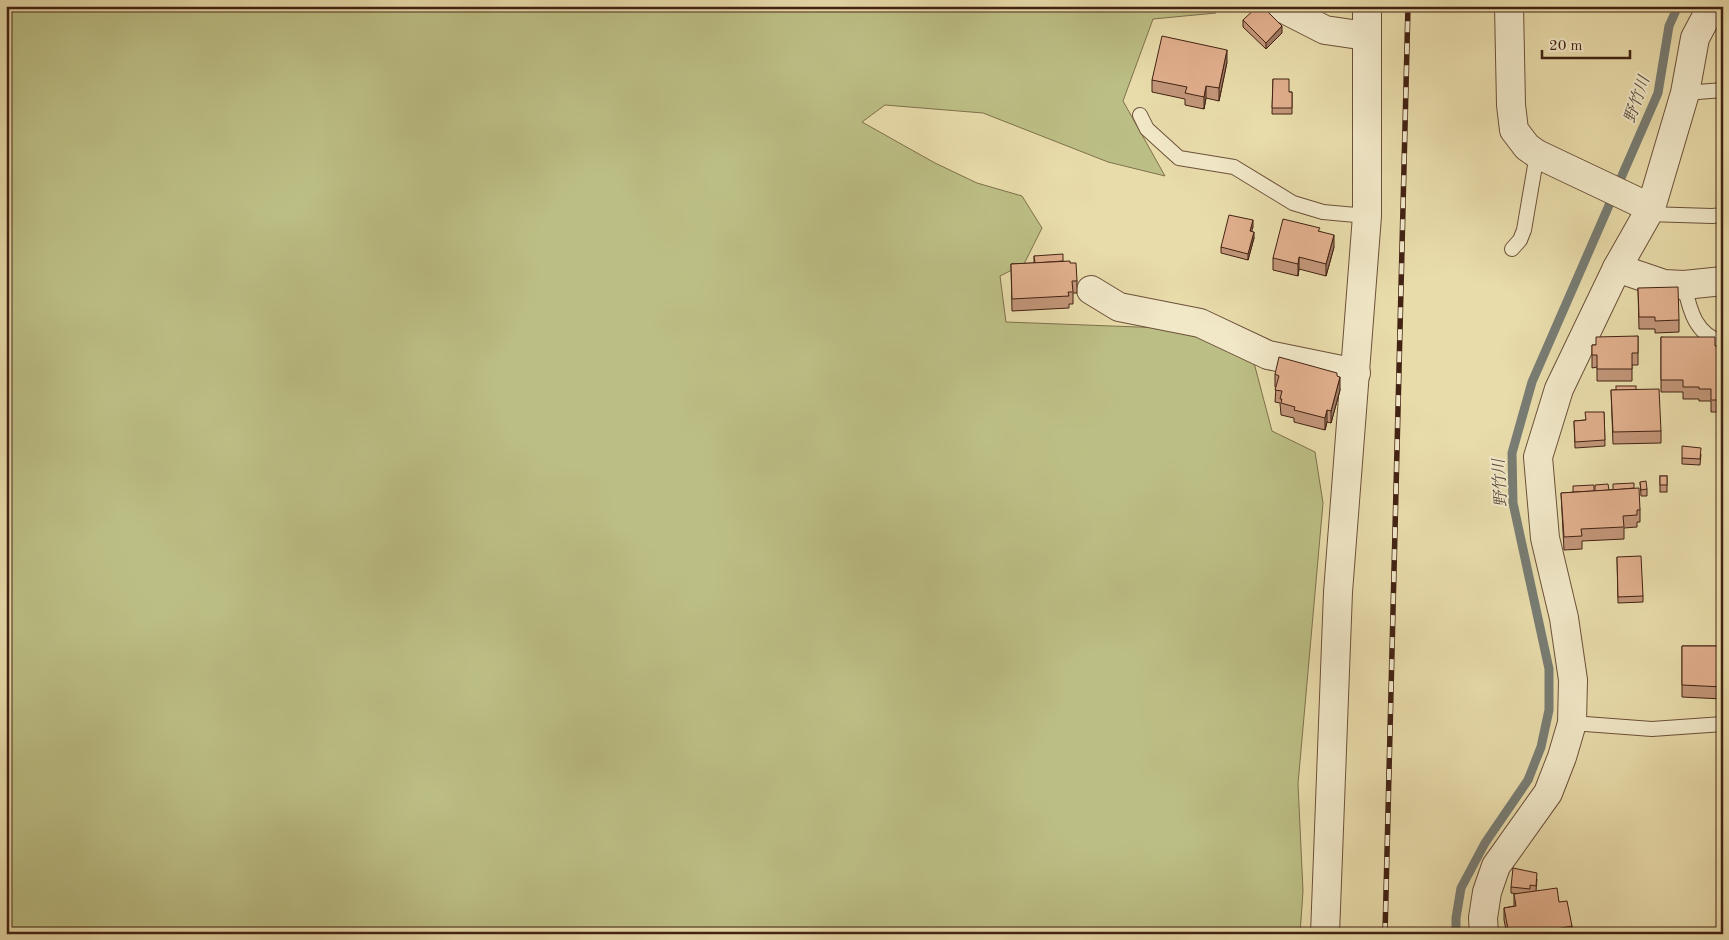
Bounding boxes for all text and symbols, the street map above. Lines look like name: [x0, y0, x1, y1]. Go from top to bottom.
scale bar: [1542, 28, 1629, 60]
text: 20 m: [1549, 39, 1583, 54]
water label: 野竹川: [1621, 72, 1654, 125]
water label: 野竹川: [1490, 457, 1510, 507]

